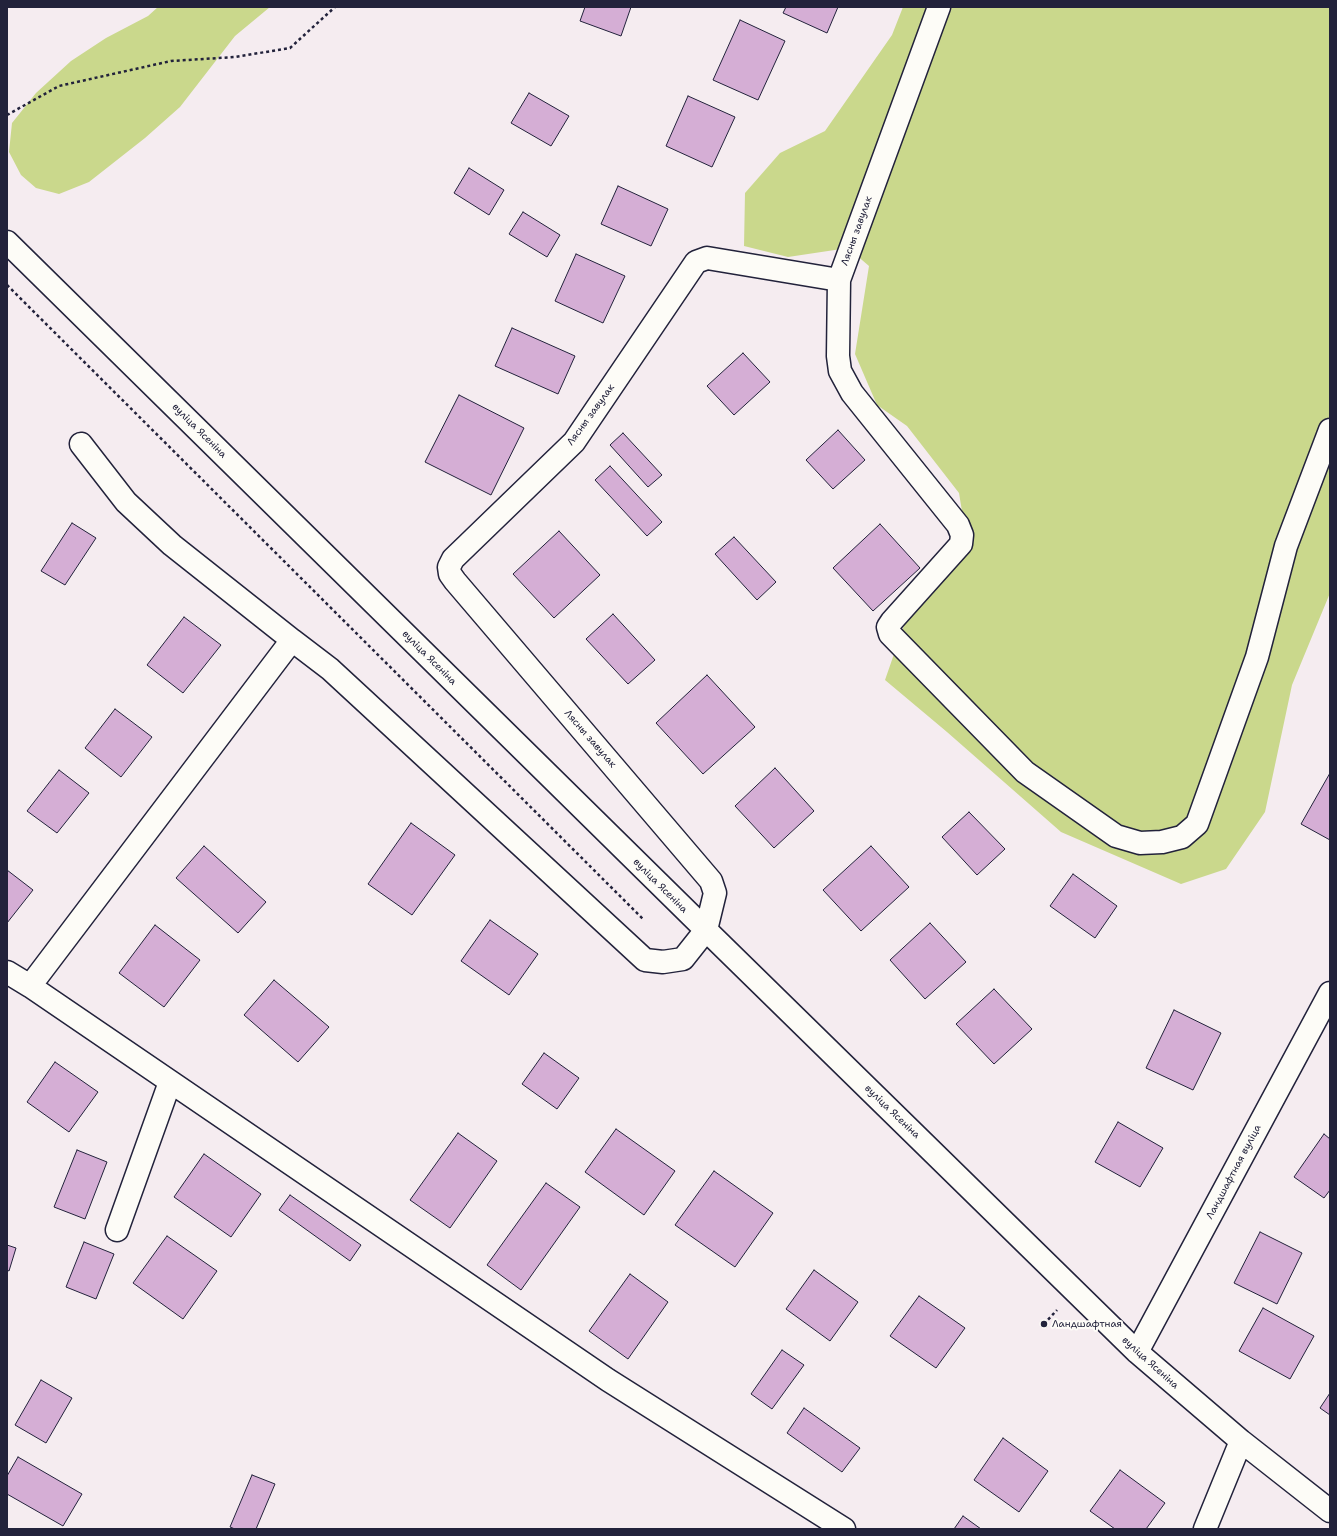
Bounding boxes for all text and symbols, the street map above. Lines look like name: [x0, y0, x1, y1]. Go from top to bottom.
street label: Лясны завулак: [839, 195, 875, 267]
street label: Лясны завулак: [565, 382, 617, 448]
street label: вуліца Ясеніна: [169, 401, 229, 461]
street label: вуліца Ясеніна: [399, 628, 459, 688]
street label: Лясны завулак: [562, 708, 618, 770]
street label: вуліца Ясеніна: [630, 856, 690, 916]
street label: вуліца Ясеніна: [862, 1083, 922, 1141]
street label: Ландшафтная вуліца: [1204, 1123, 1264, 1221]
place label: Ландшафтная: [1052, 1318, 1122, 1330]
marker: Ландшафтная: [1039, 1319, 1049, 1329]
street label: вуліца Ясеніна: [1119, 1334, 1181, 1392]

